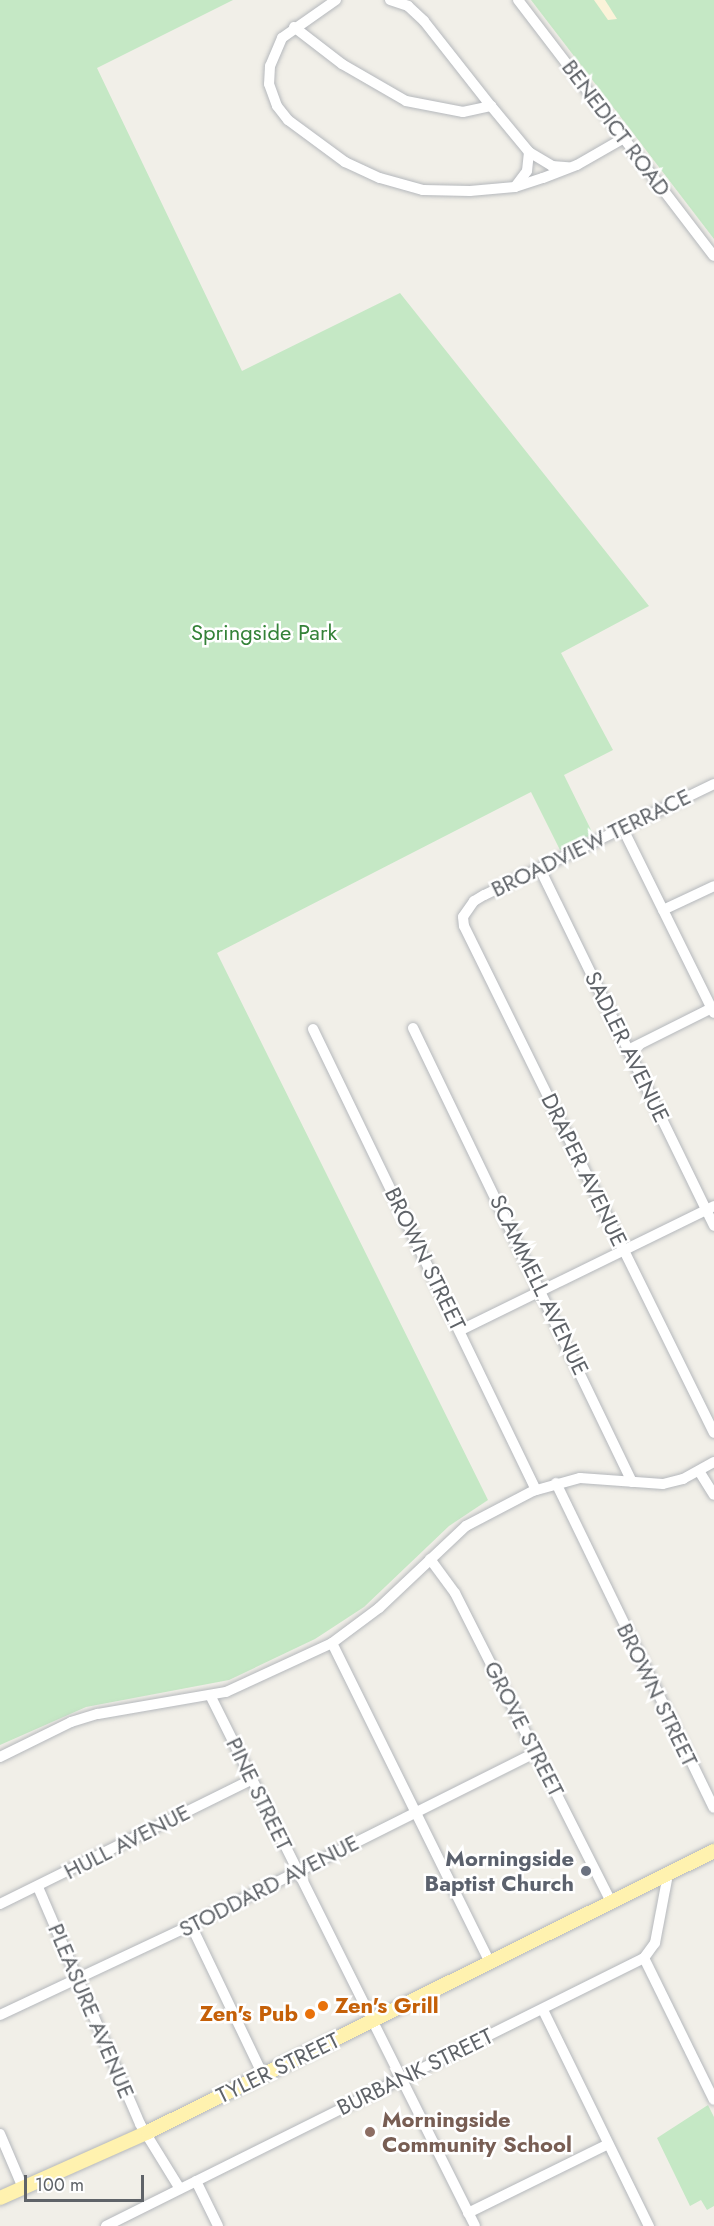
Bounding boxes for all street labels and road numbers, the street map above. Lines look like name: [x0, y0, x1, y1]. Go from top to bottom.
street label: BENEDICT ROAD: [556, 55, 676, 201]
street label: BROADVIEW TERRACE: [487, 783, 695, 903]
street label: SADLER AVENUE: [579, 967, 675, 1127]
street label: DRAPER AVENUE: [536, 1089, 632, 1251]
street label: BROWN STREET: [379, 1183, 471, 1335]
street label: SCAMMELL AVENUE: [484, 1191, 594, 1379]
street label: BROWN STREET: [611, 1619, 703, 1771]
street label: GROVE STREET: [479, 1657, 569, 1801]
street label: PINE STREET: [220, 1733, 298, 1855]
street label: HULL AVENUE: [60, 1799, 194, 1885]
street label: STODDARD AVENUE: [175, 1829, 363, 1943]
street label: PLEASURE AVENUE: [42, 1920, 140, 2102]
street label: BURBANK STREET: [333, 2023, 497, 2121]
street label: TYLER STREET: [212, 2027, 344, 2109]

